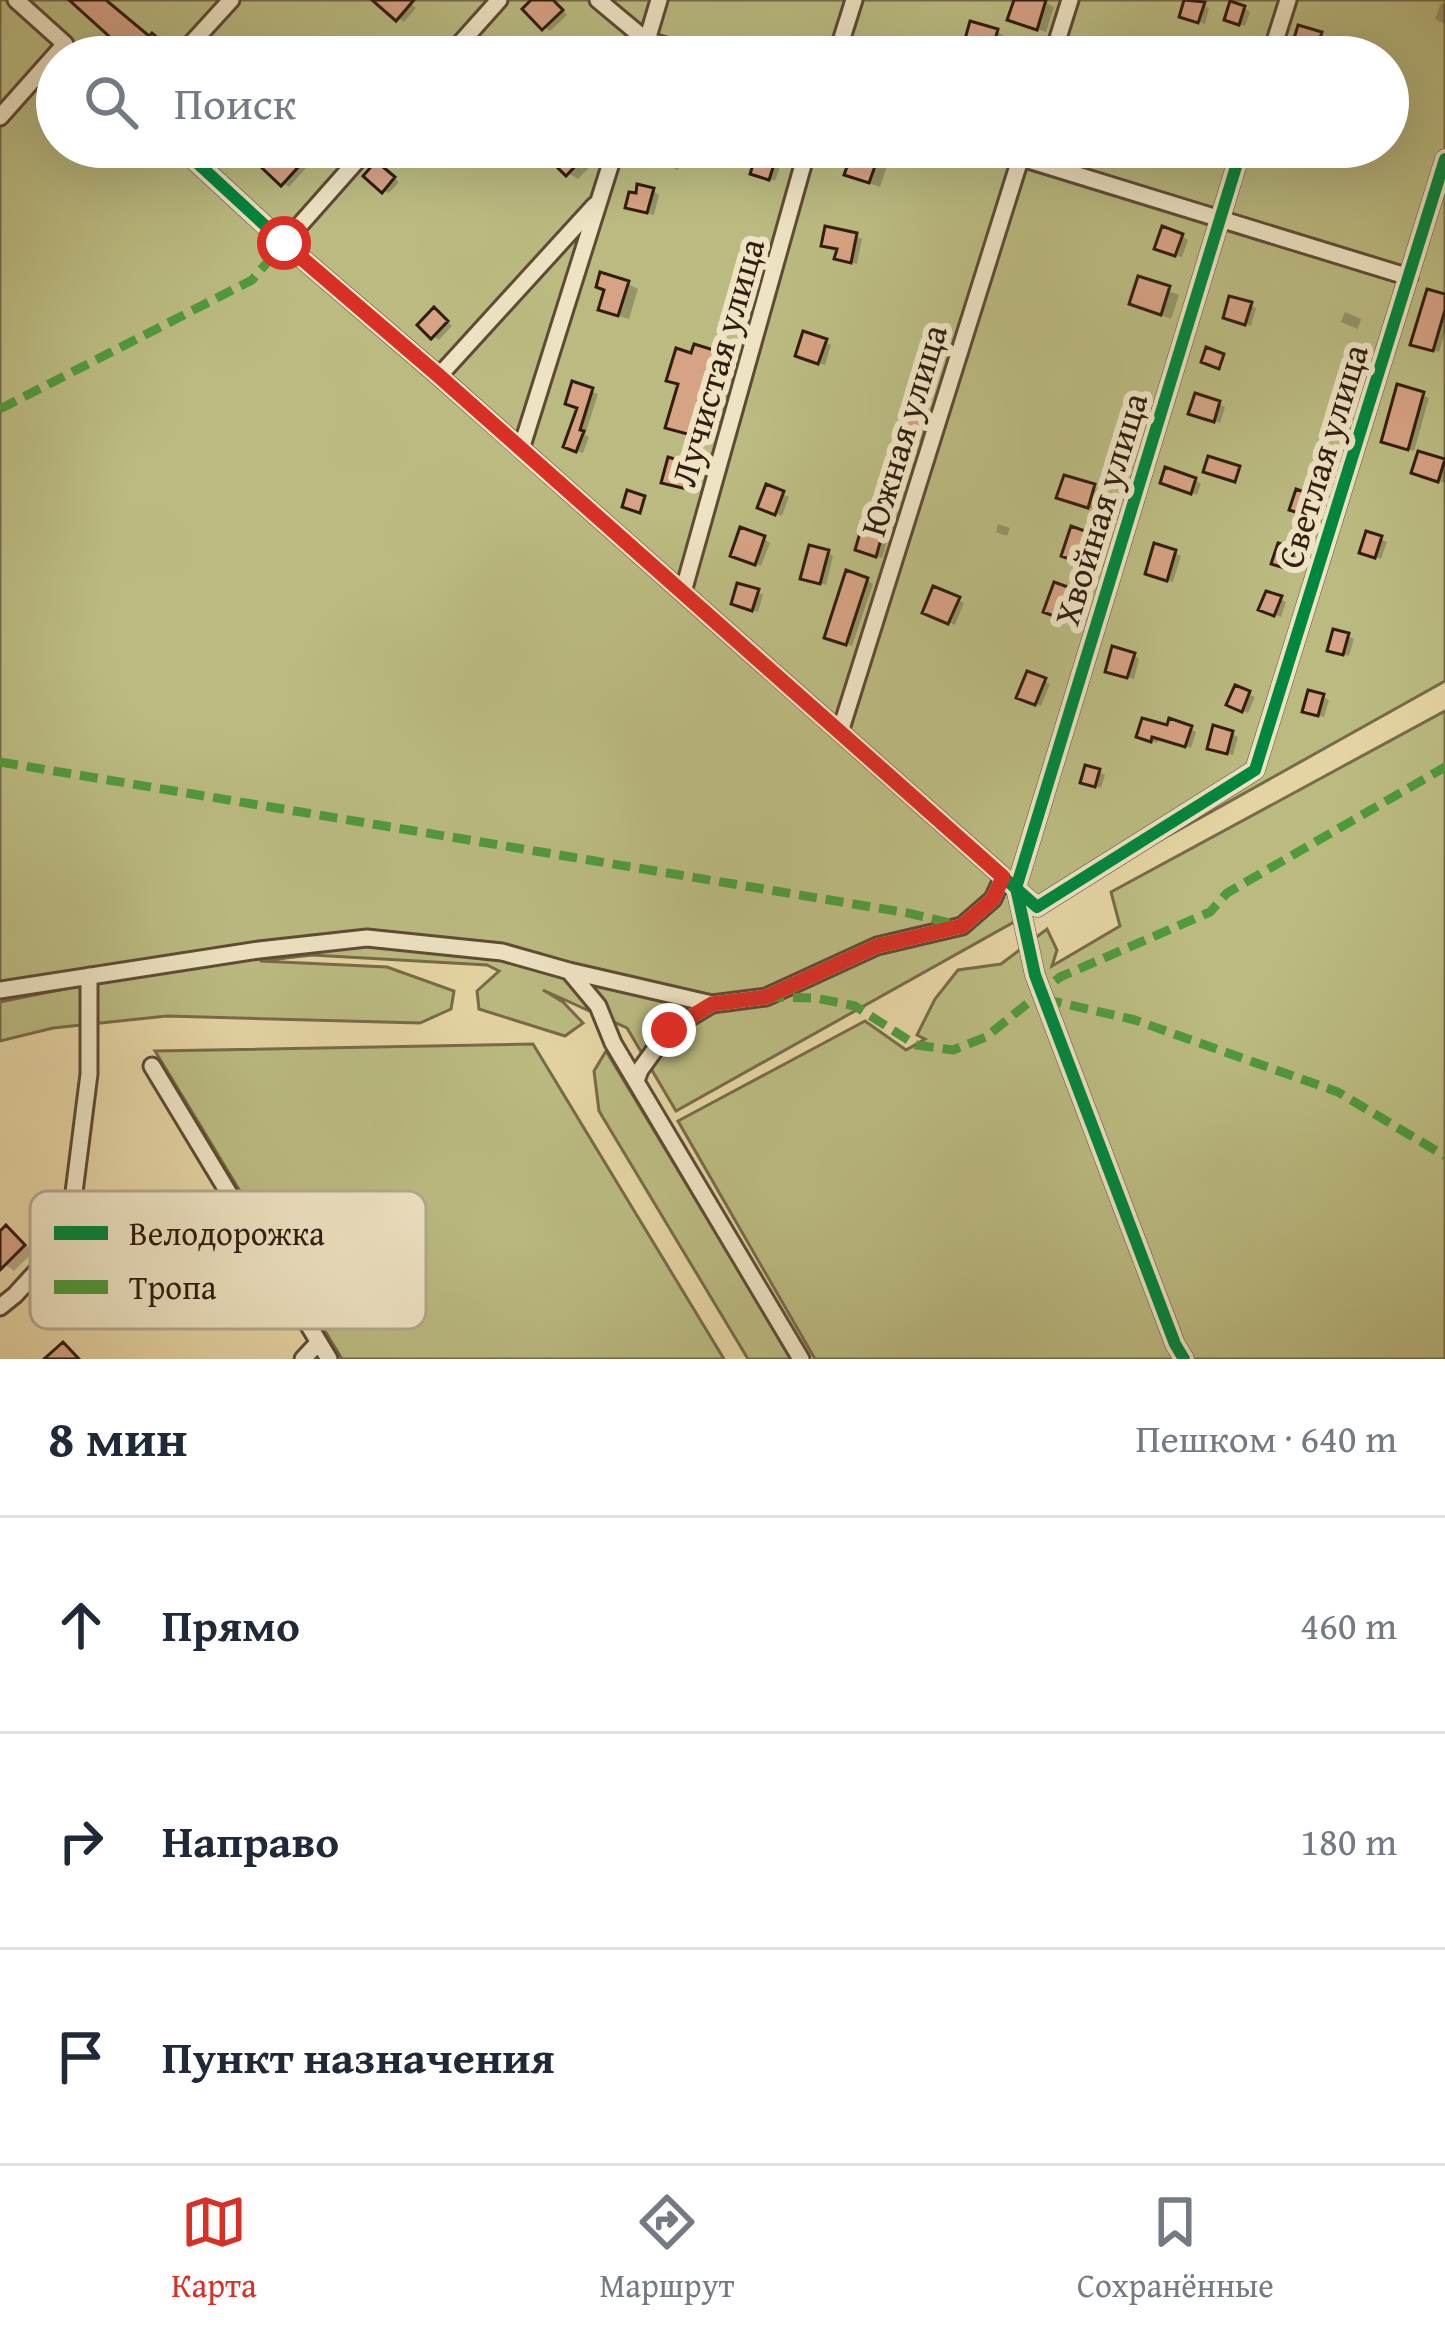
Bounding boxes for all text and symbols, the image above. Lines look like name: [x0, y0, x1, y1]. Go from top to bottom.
search box: [36, 36, 1409, 168]
icon: search: [78, 69, 144, 135]
text: Поиск: [174, 70, 296, 135]
route start: [257, 216, 311, 270]
street label: Лучистая улица: [656, 232, 777, 492]
street label: Южная улица: [845, 318, 960, 542]
street label: Светлая улица: [1262, 337, 1381, 574]
street label: Хвойная улица: [1039, 386, 1160, 632]
route end: [642, 1003, 696, 1057]
legend: [30, 1191, 426, 1329]
text: Велодорожка: [129, 1209, 325, 1257]
text: Тропа: [129, 1263, 217, 1311]
text: 8 мин: [48, 1400, 187, 1475]
text: Пешком · 640 m: [1135, 1409, 1397, 1466]
icon: ahead: [48, 1592, 114, 1658]
text: Прямо: [162, 1592, 300, 1657]
text: 460 m: [1300, 1596, 1397, 1653]
icon: right: [48, 1808, 114, 1874]
text: Направо: [162, 1808, 339, 1873]
text: 180 m: [1300, 1812, 1397, 1869]
icon: arrive: [48, 2024, 114, 2090]
text: Пункт назначения: [162, 2024, 555, 2089]
tab: Карта: [171, 2189, 257, 2309]
tab: Маршрут: [599, 2189, 734, 2309]
tab: Сохранённые: [1077, 2189, 1274, 2309]

